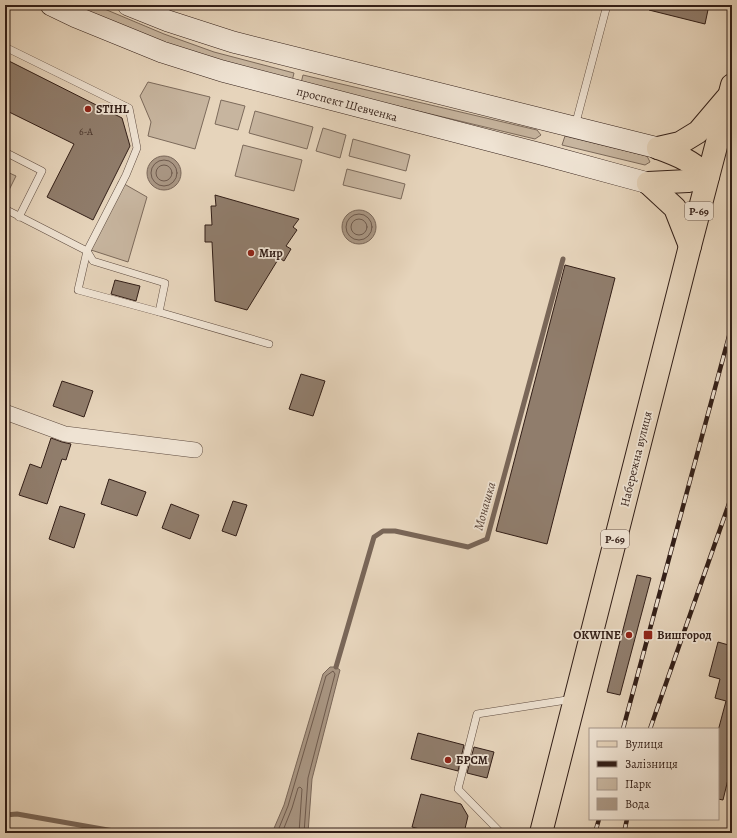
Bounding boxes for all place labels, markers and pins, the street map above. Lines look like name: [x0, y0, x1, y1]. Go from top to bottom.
place label: STIHL: [96, 101, 130, 117]
marker: STIHL: [83, 104, 93, 114]
place label: Мир: [259, 245, 283, 261]
marker: Мир: [246, 248, 256, 258]
place label: OKWINE: [573, 627, 621, 643]
place label: Вишгород: [657, 627, 712, 643]
marker: Вишгород: [642, 629, 654, 641]
marker: OKWINE: [624, 630, 634, 640]
place label: БРСМ: [456, 752, 488, 768]
marker: БРСМ: [443, 755, 453, 765]

